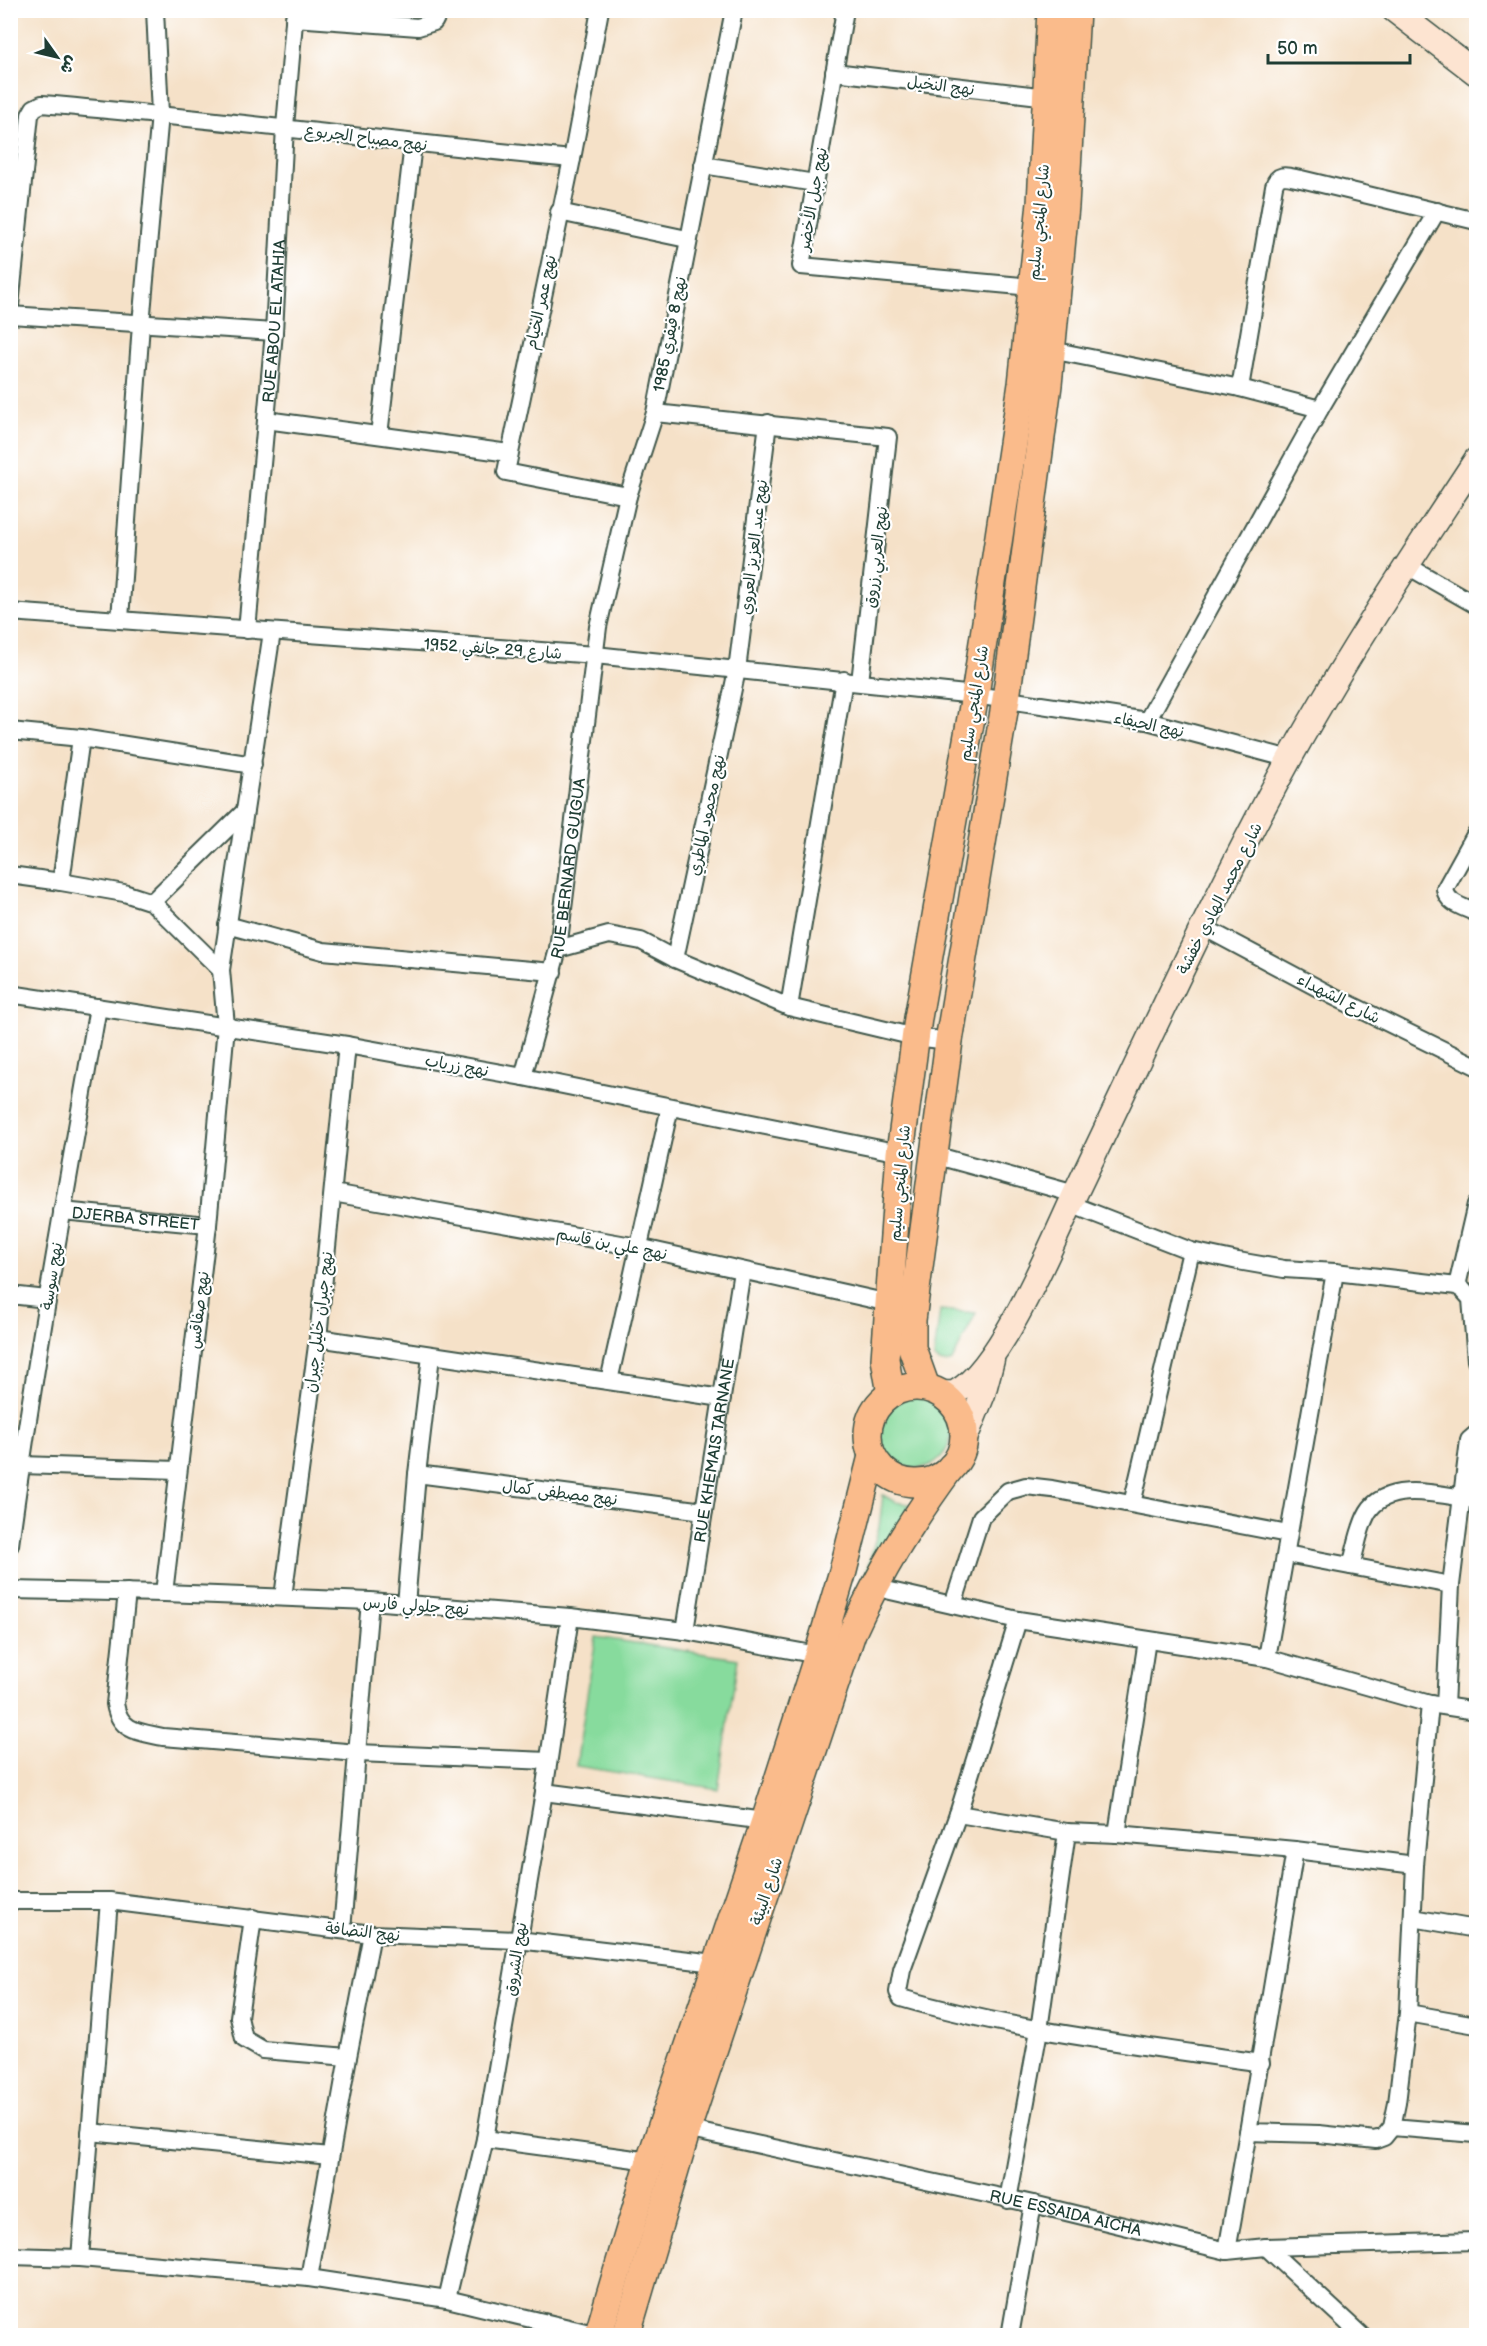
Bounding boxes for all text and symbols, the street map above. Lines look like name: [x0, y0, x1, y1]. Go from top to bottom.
north arrow: [27, 27, 87, 87]
scale bar: [1268, 27, 1410, 65]
text: 50 m: [1277, 38, 1318, 59]
text: ش: [55, 52, 81, 77]
street label: نهج النخيل: [906, 73, 976, 100]
street label: نهج مصباح الجربوع: [303, 122, 428, 156]
street label: نهج جبل الأخضر: [793, 146, 832, 255]
street label: شارع المنجي سليم: [1025, 163, 1058, 281]
street label: RUE ABOU EL ATAHIA: [260, 239, 290, 404]
street label: نهج عمر الخيام: [522, 253, 563, 352]
street label: نهج 8 فيفري 1985: [650, 275, 692, 394]
street label: نهج عبد العزيز العروي: [737, 478, 773, 616]
street label: نهج العربي زروق: [861, 505, 896, 610]
street label: شارع 29 جانفي 1952: [423, 635, 563, 668]
street label: شارع المنجي سليم: [956, 644, 997, 763]
street label: نهج الحيفاء: [1112, 709, 1186, 742]
street label: نهج محمود الماطري: [685, 753, 731, 878]
street label: RUE BERNARD GUIGUA: [548, 777, 590, 961]
street label: شارع محمد الهادي خفشة: [1174, 819, 1268, 978]
street label: شارع الشهداء: [1293, 970, 1383, 1029]
street label: نهج زرياب: [423, 1052, 490, 1081]
street label: شارع المنجي سليم: [886, 1124, 919, 1242]
street label: DJERBA STREET: [71, 1204, 201, 1235]
street label: نهج علي بن قاسم: [554, 1224, 669, 1268]
street label: نهج سوسة: [38, 1241, 67, 1312]
street label: نهج جبران خليل جبران: [301, 1250, 338, 1394]
street label: نهج صفاقس: [185, 1270, 214, 1350]
street label: RUE KHEMAIS TARNANE: [691, 1357, 739, 1544]
street label: نهج مصطفى كمال: [501, 1477, 619, 1510]
street label: نهج جلولي فارس: [362, 1593, 470, 1624]
street label: شارع البيئة: [748, 1855, 788, 1928]
street label: نهج النضافة: [325, 1919, 401, 1946]
street label: نهج الشروق: [501, 1921, 532, 1998]
street label: RUE ESSAIDA AICHA: [988, 2187, 1144, 2241]

